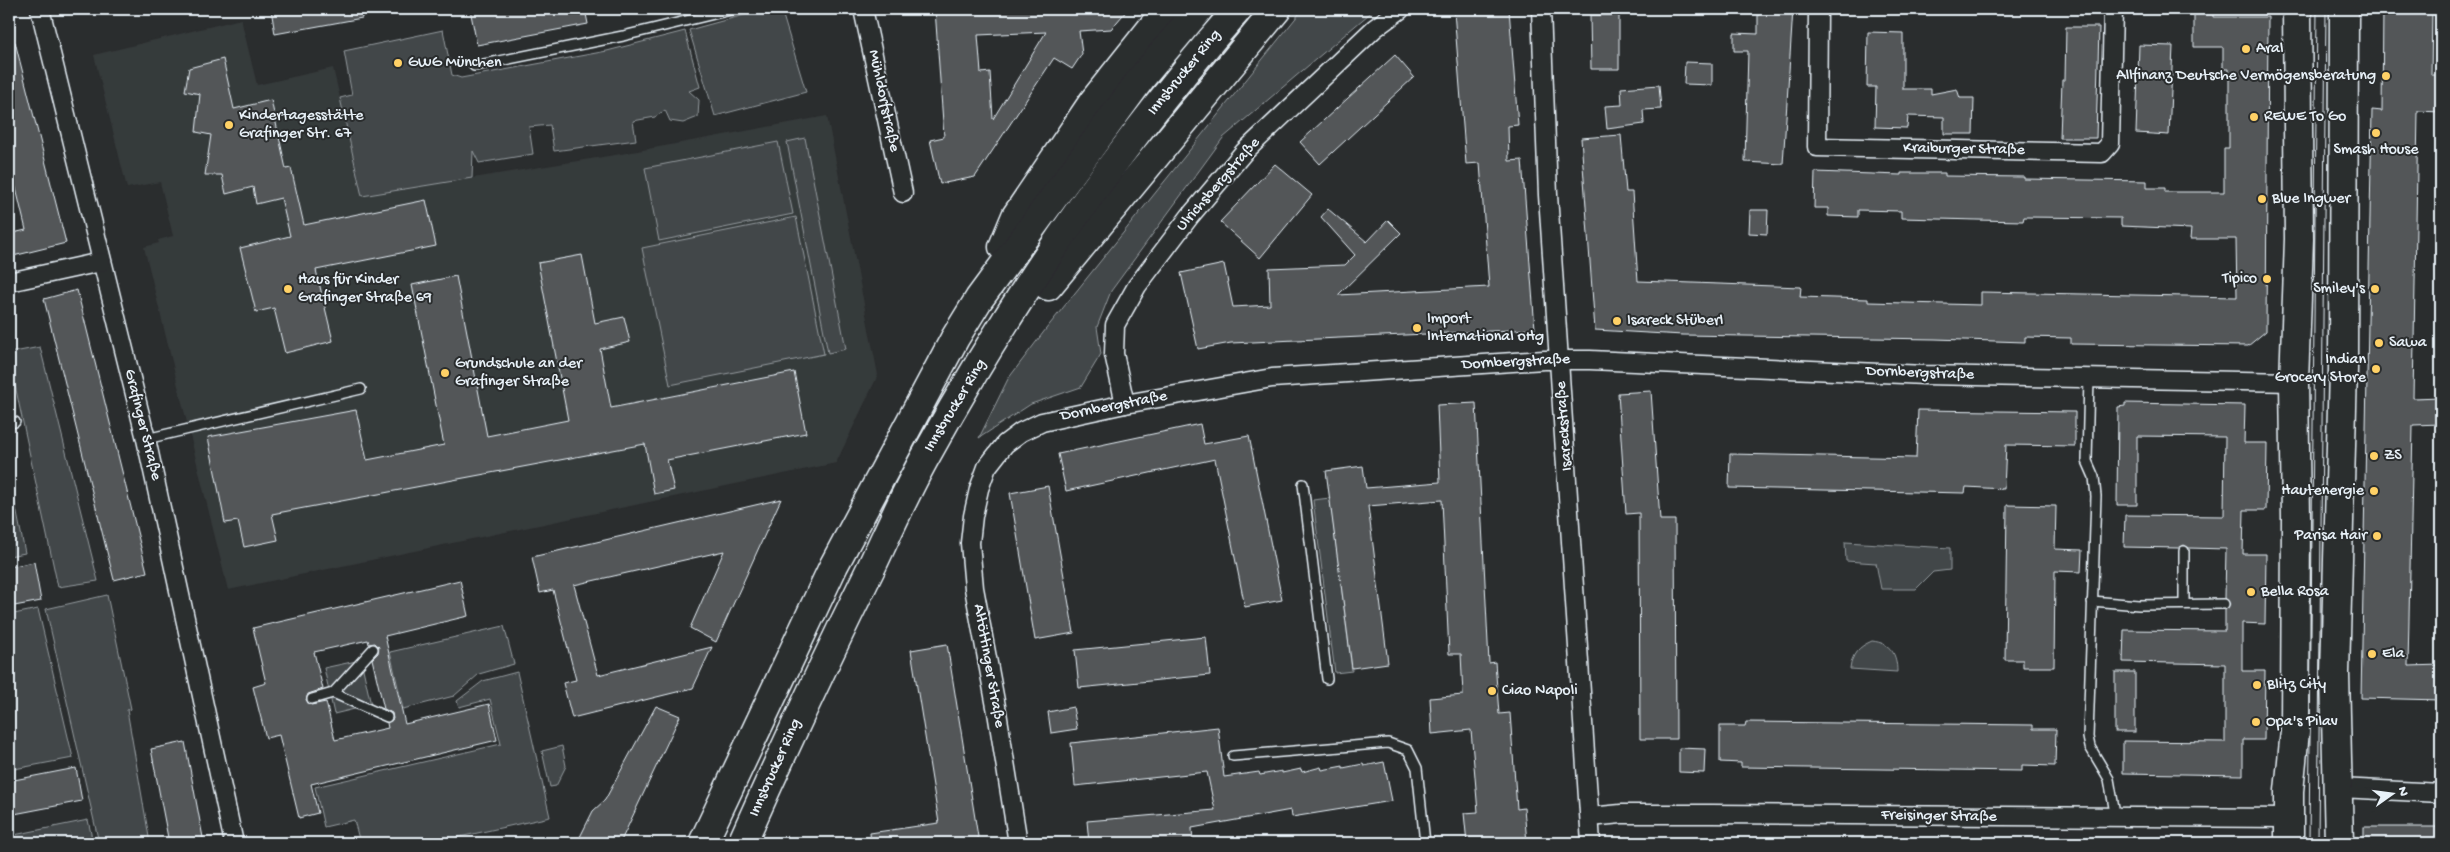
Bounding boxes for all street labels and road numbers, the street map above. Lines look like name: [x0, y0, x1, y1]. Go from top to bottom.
street label: Innsbrucker Ring: [1144, 26, 1226, 120]
street label: Mühldorfstraße: [863, 48, 903, 155]
street label: Ulrichsbergstraße: [1173, 134, 1265, 236]
street label: Kraiburger Straße: [1903, 139, 2026, 161]
street label: Dornbergstraße: [1460, 351, 1571, 375]
street label: Innsbrucker Ring: [921, 356, 991, 456]
street label: Dornbergstraße: [1864, 363, 1975, 385]
street label: Grafinger Straße: [119, 367, 165, 483]
street label: Isareckstraße: [1552, 380, 1578, 472]
street label: Dornbergstraße: [1058, 387, 1170, 427]
street label: Altöttinger Straße: [968, 603, 1008, 730]
street label: Innsbrucker Ring: [746, 716, 806, 820]
street label: Freisinger Straße: [1880, 806, 1998, 828]

